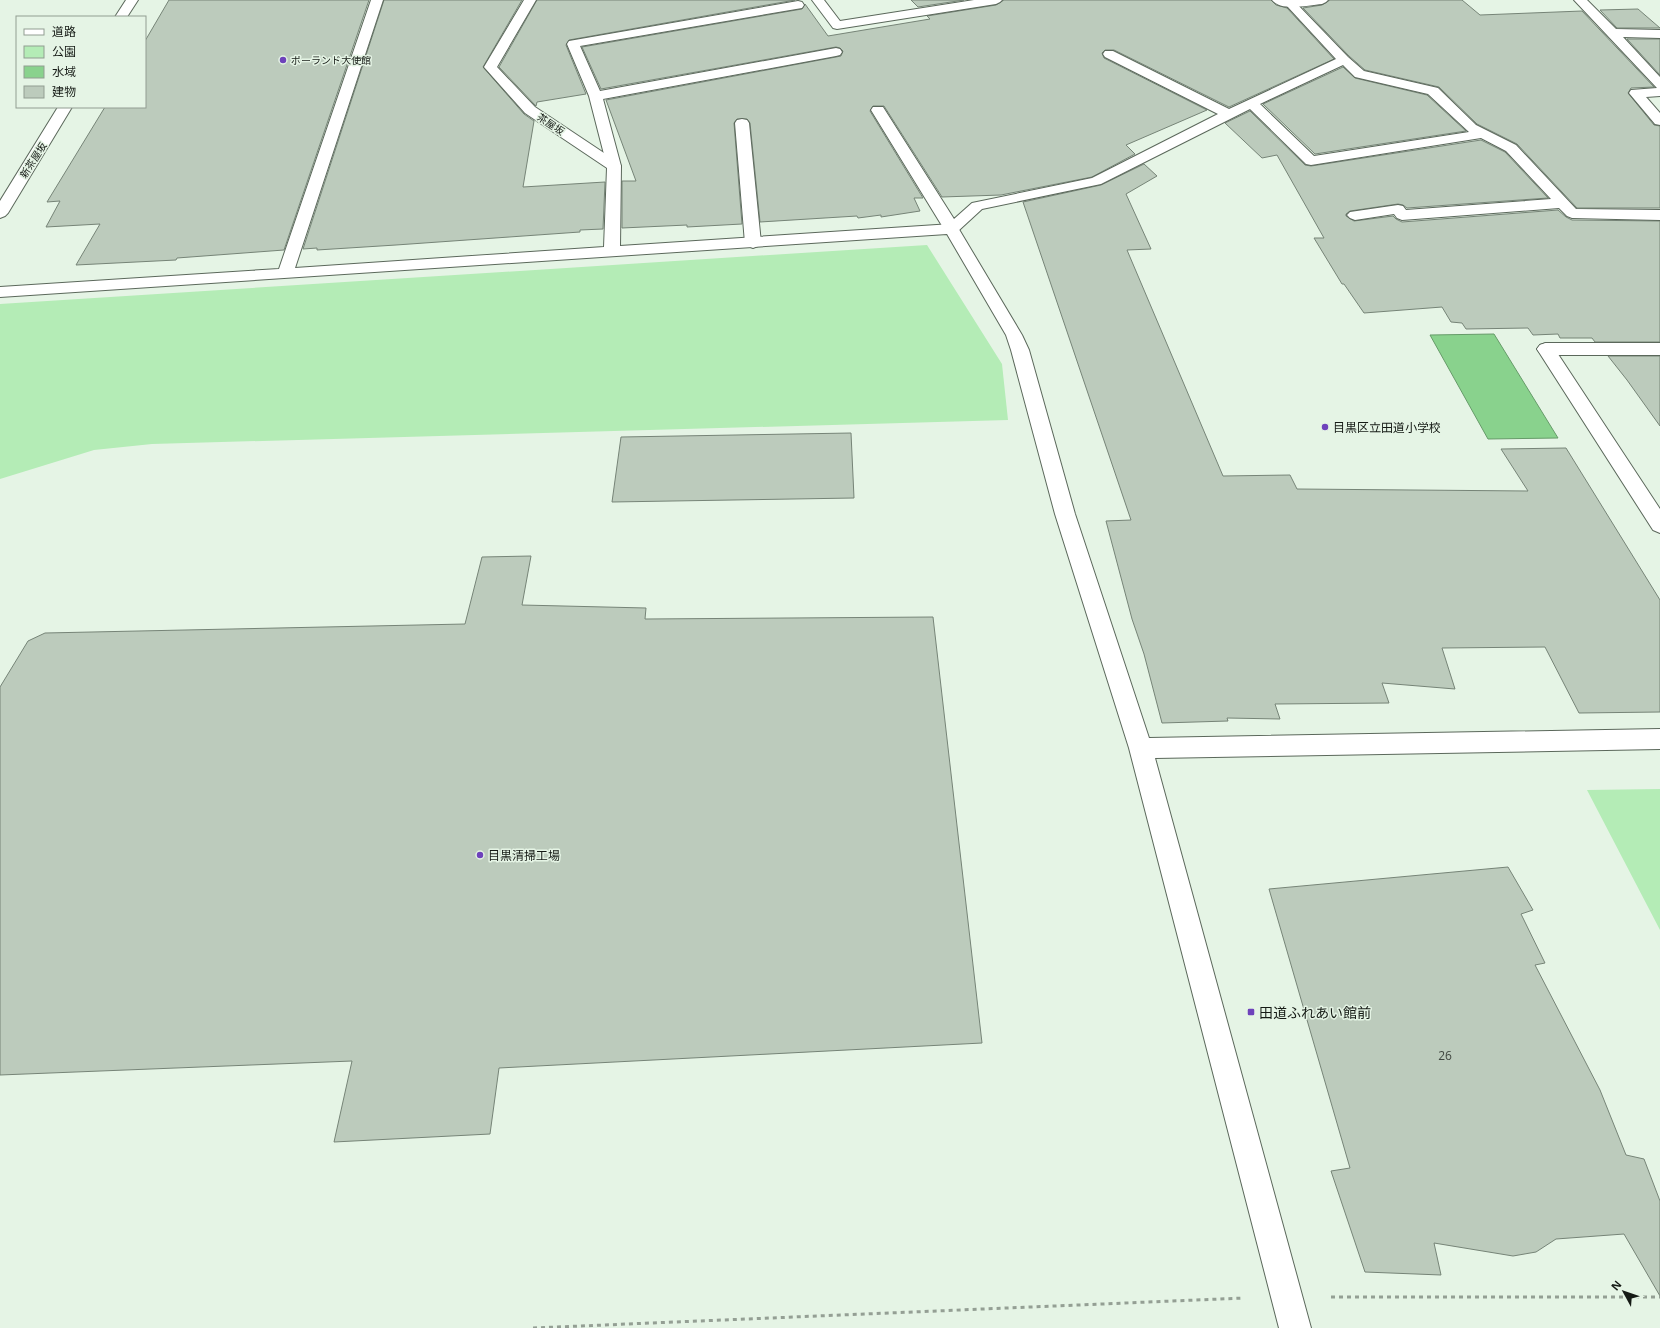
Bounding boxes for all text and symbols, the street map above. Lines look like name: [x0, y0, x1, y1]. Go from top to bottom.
legend: [16, 16, 146, 108]
text: 道路: [52, 23, 76, 40]
text: 公園: [52, 43, 76, 60]
place label: ポーランド大使館: [291, 53, 371, 67]
marker: ポーランド大使館: [278, 55, 288, 65]
text: 水域: [52, 63, 76, 80]
text: 建物: [52, 83, 76, 100]
street label: 茶屋坂: [535, 110, 567, 138]
street label: 新茶屋坂: [16, 139, 50, 181]
place label: 目黒区立田道小学校: [1333, 419, 1441, 436]
marker: 目黒区立田道小学校: [1320, 422, 1330, 432]
place label: 目黒清掃工場: [488, 847, 560, 864]
marker: 目黒清掃工場: [475, 850, 485, 860]
place label: 田道ふれあい館前: [1259, 1003, 1371, 1022]
marker: 田道ふれあい館前: [1246, 1007, 1256, 1017]
house number: 26: [1438, 1047, 1452, 1064]
north arrow: [1604, 1272, 1644, 1312]
text: N: [1607, 1277, 1625, 1294]

